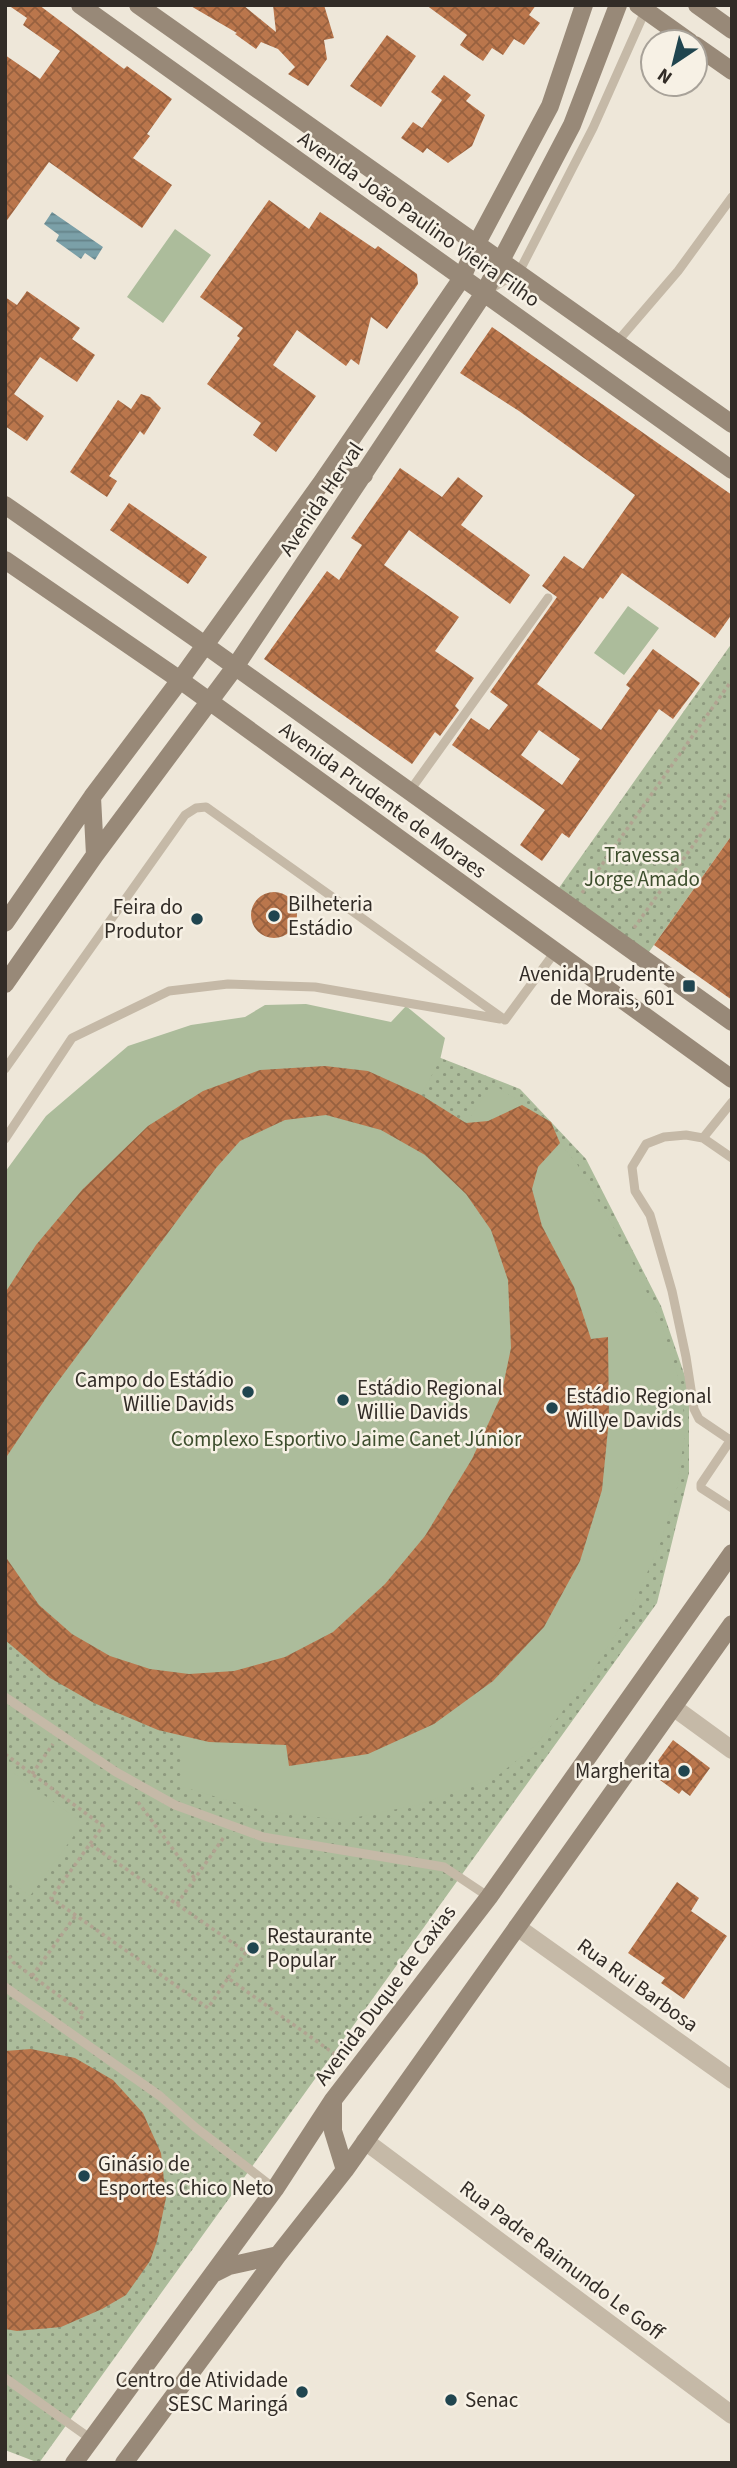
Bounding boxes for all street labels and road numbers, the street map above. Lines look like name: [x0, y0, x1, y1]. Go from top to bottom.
street label: Avenida João Paulino Vieira Filho: [292, 124, 546, 314]
street label: Avenida Herval: [272, 436, 370, 562]
street label: Avenida Prudente de Moraes: [273, 715, 493, 886]
street label: Avenida Duque de Caxias: [307, 1898, 463, 2092]
street label: Rua Rui Barbosa: [571, 1931, 705, 2039]
street label: Rua Padre Raimundo Le Goff: [453, 2173, 671, 2348]

